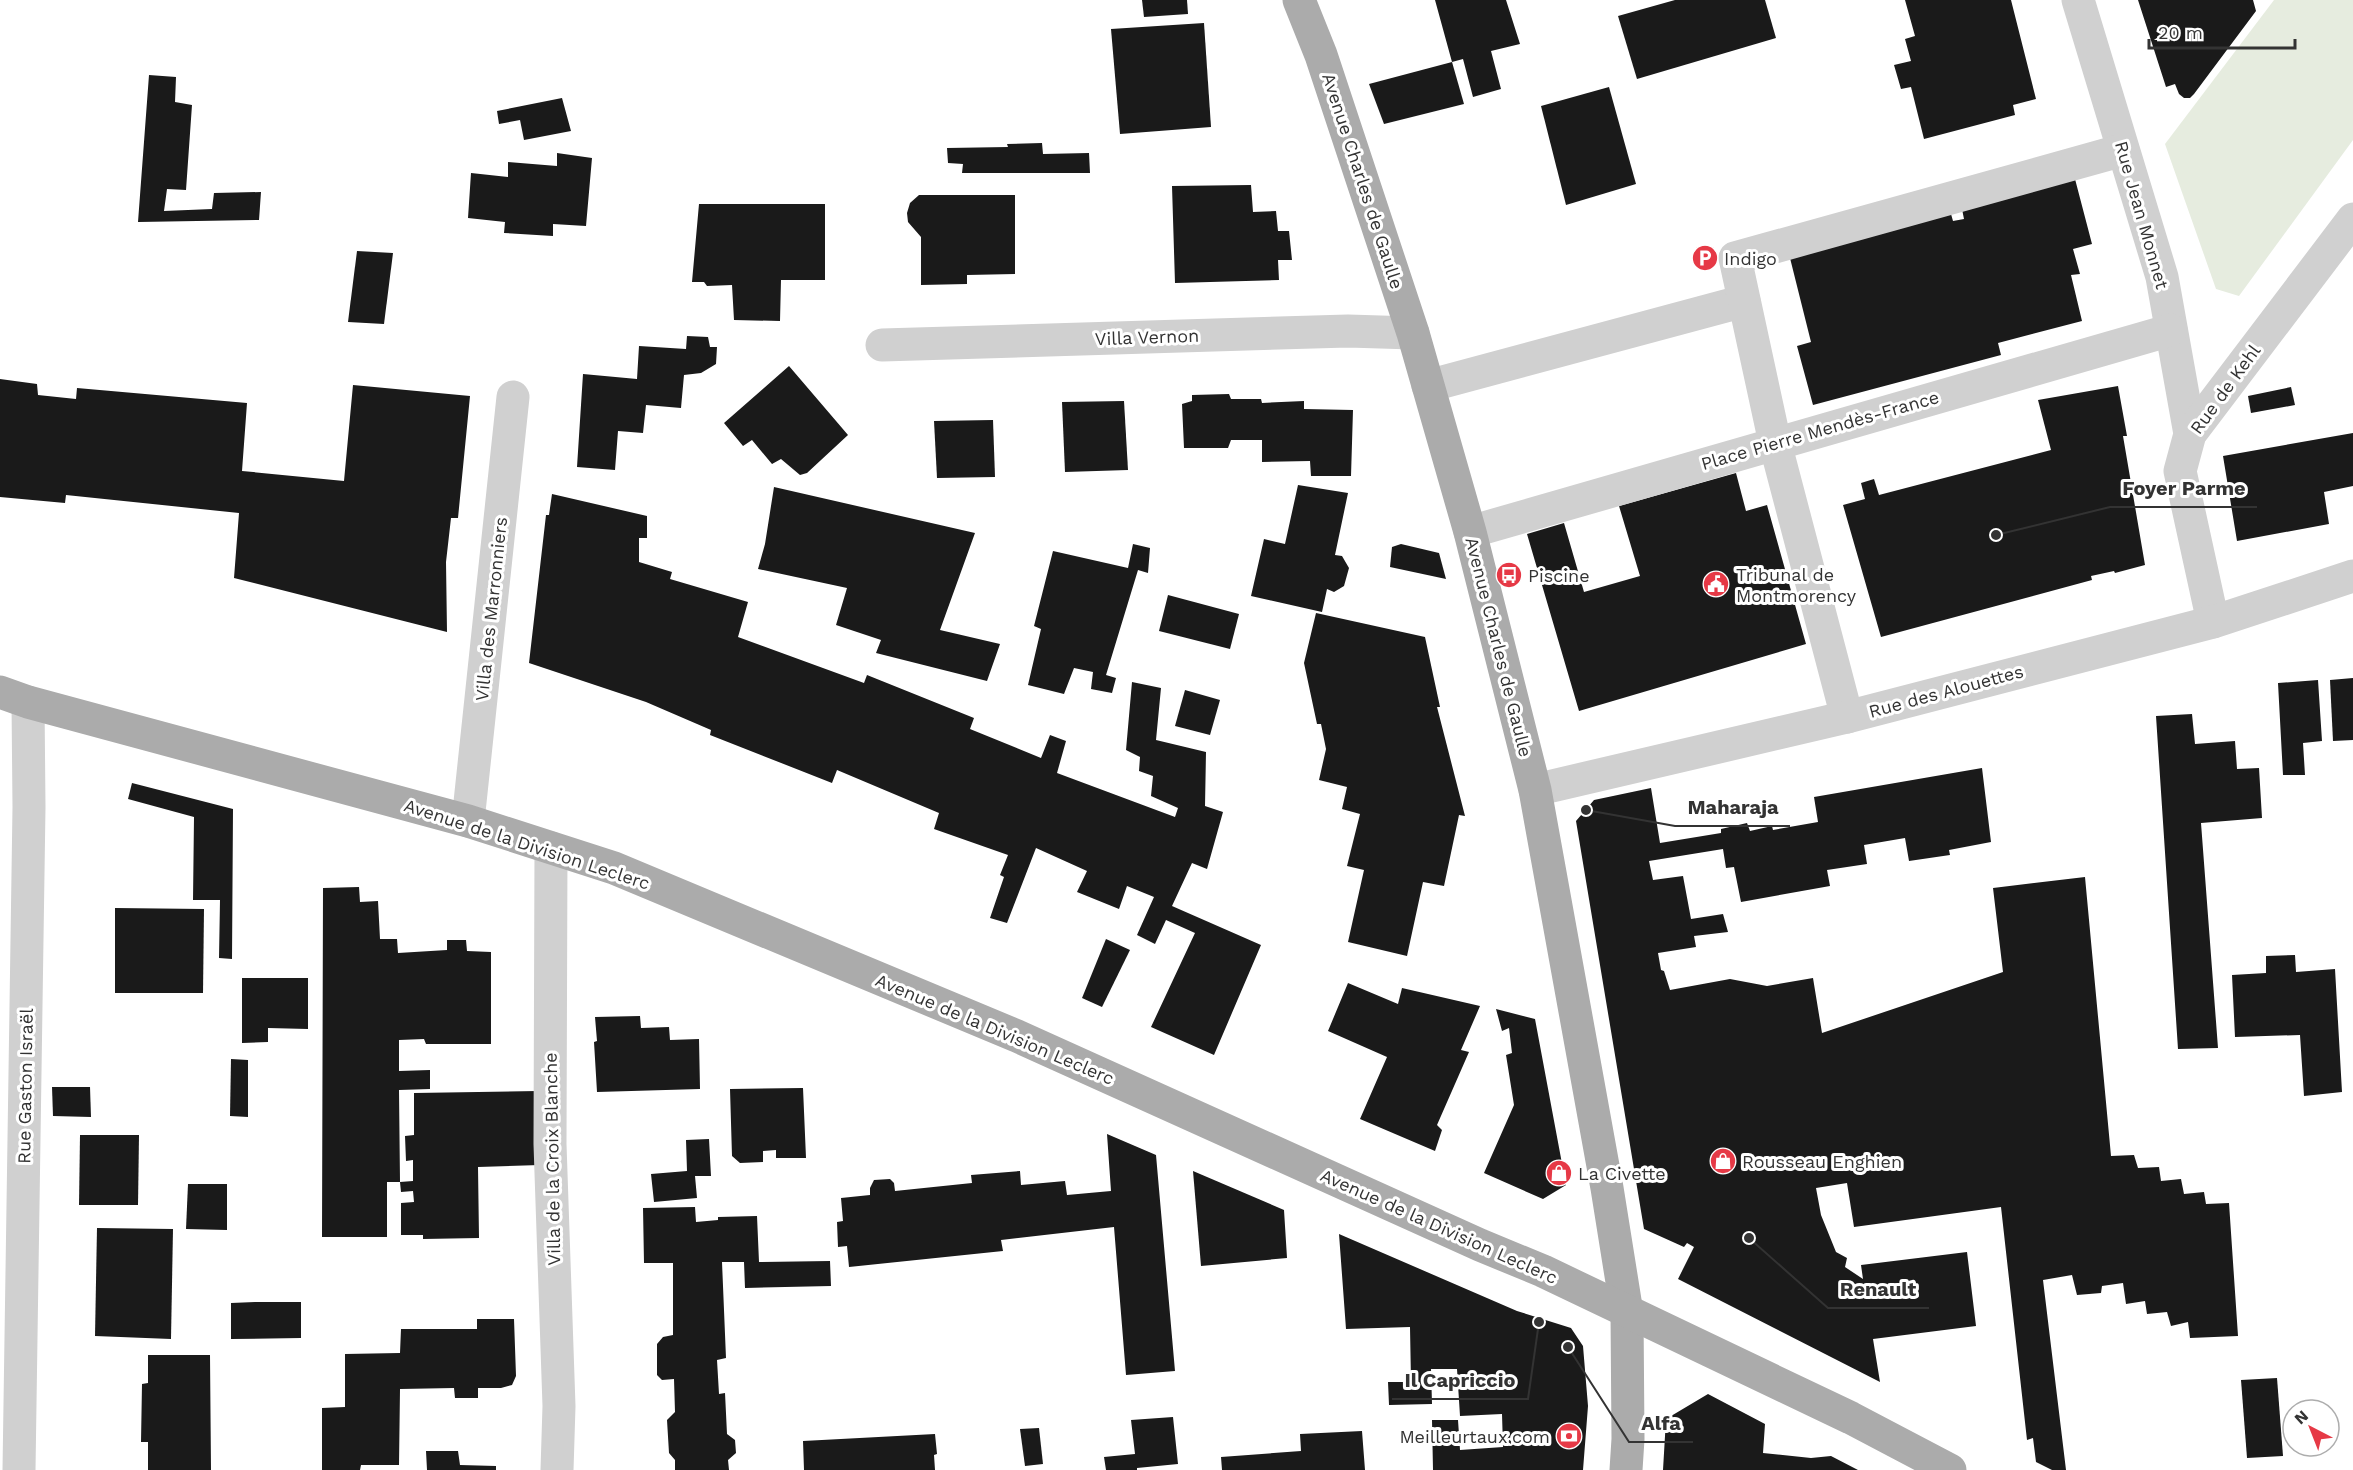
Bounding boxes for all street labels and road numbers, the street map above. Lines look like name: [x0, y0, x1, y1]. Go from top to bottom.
street label: Avenue Charles de Gaulle: [1318, 70, 1408, 292]
street label: Rue Jean Monnet: [2111, 139, 2173, 292]
street label: Villa Vernon: [1094, 325, 1200, 349]
street label: Rue de Kehl: [2186, 340, 2265, 438]
street label: Place Pierre Mendès-France: [1699, 386, 1941, 474]
street label: Villa des Marronniers: [471, 516, 511, 702]
street label: Avenue Charles de Gaulle: [1461, 535, 1537, 759]
street label: Rue des Alouettes: [1866, 660, 2026, 722]
street label: Avenue de la Division Leclerc: [401, 794, 653, 894]
street label: Avenue de la Division Leclerc: [873, 969, 1117, 1089]
street label: Rue Gaston Israël: [13, 1008, 37, 1164]
street label: Villa de la Croix Blanche: [540, 1052, 564, 1266]
street label: Avenue de la Division Leclerc: [1317, 1164, 1561, 1288]

